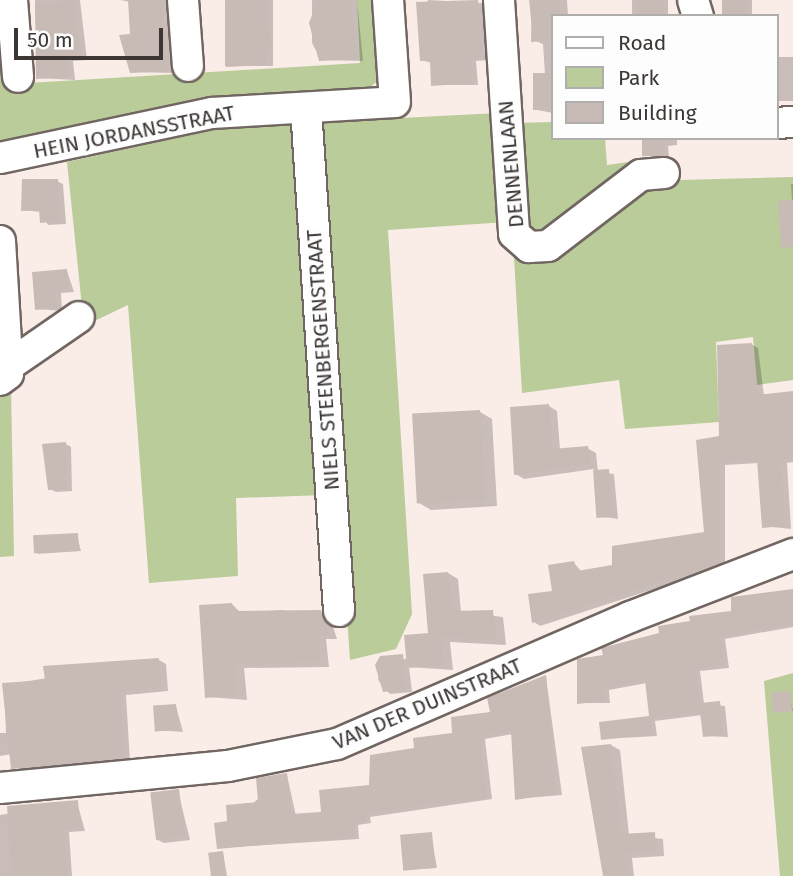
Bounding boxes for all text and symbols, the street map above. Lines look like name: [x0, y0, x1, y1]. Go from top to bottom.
scale bar: [18, 14, 166, 58]
legend: [552, 14, 779, 140]
text: 50 m: [27, 27, 73, 53]
text: Road: [618, 30, 666, 56]
text: Park: [618, 65, 659, 91]
street label: DENNENLAAN: [493, 99, 529, 229]
street label: HEIN JORDANSSTRAAT: [31, 100, 237, 164]
text: Building: [618, 100, 697, 126]
street label: NIELS STEENBERGENSTRAAT: [301, 229, 345, 491]
street label: VAN DER DUINSTRAAT: [329, 653, 525, 755]

